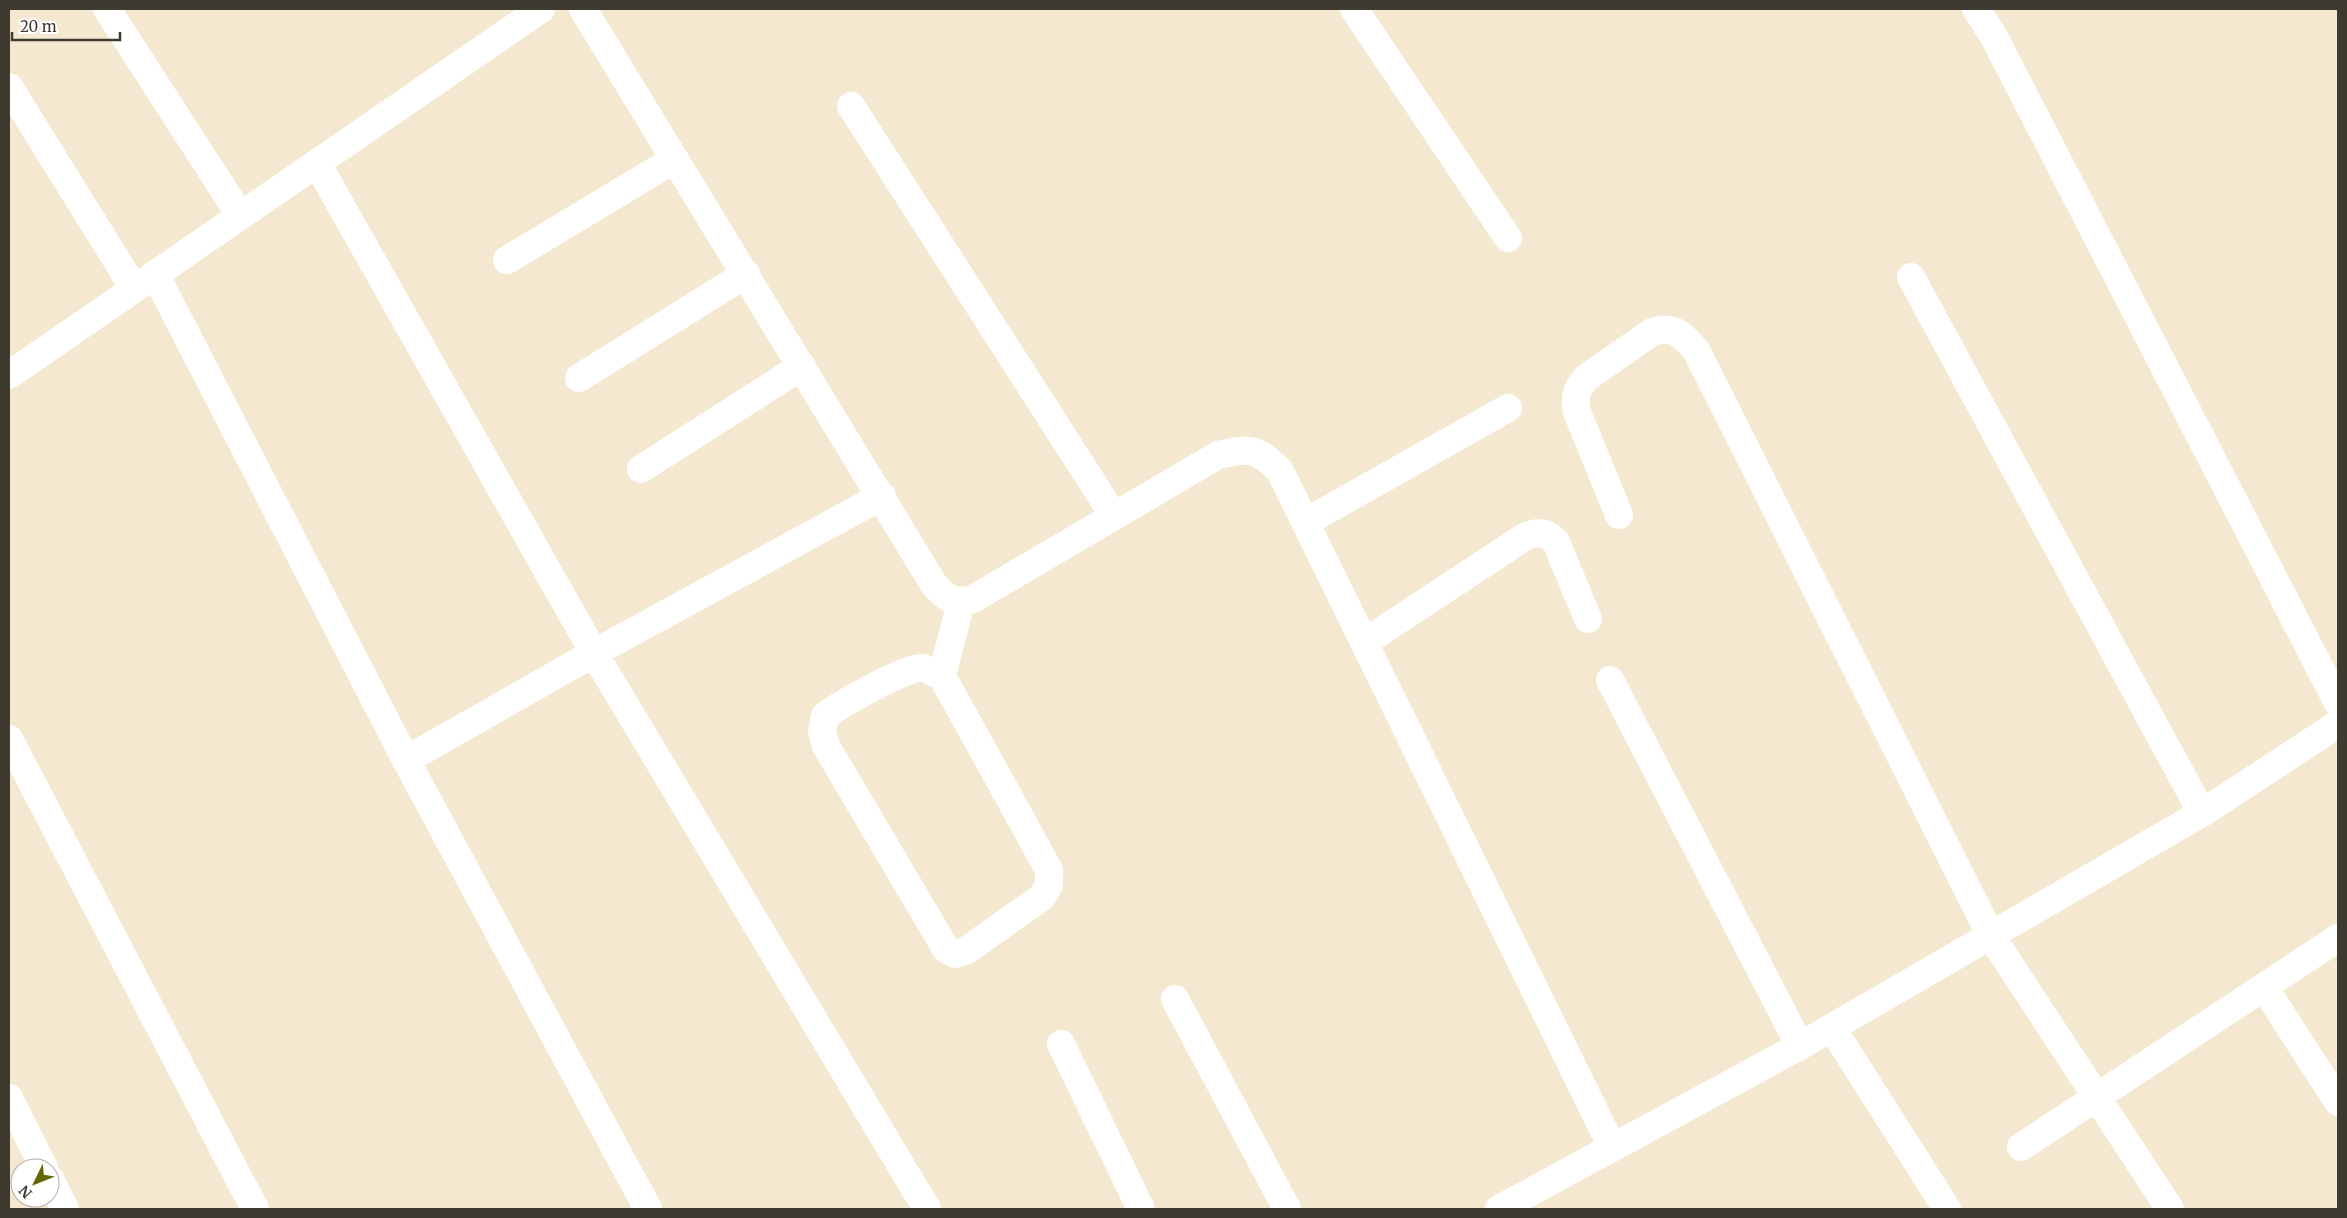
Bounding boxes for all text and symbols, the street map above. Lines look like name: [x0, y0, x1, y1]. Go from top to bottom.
scale bar: [12, 10, 120, 42]
text: 20 m: [20, 17, 57, 36]
north arrow: [10, 1158, 60, 1208]
text: N: [15, 1182, 36, 1202]

